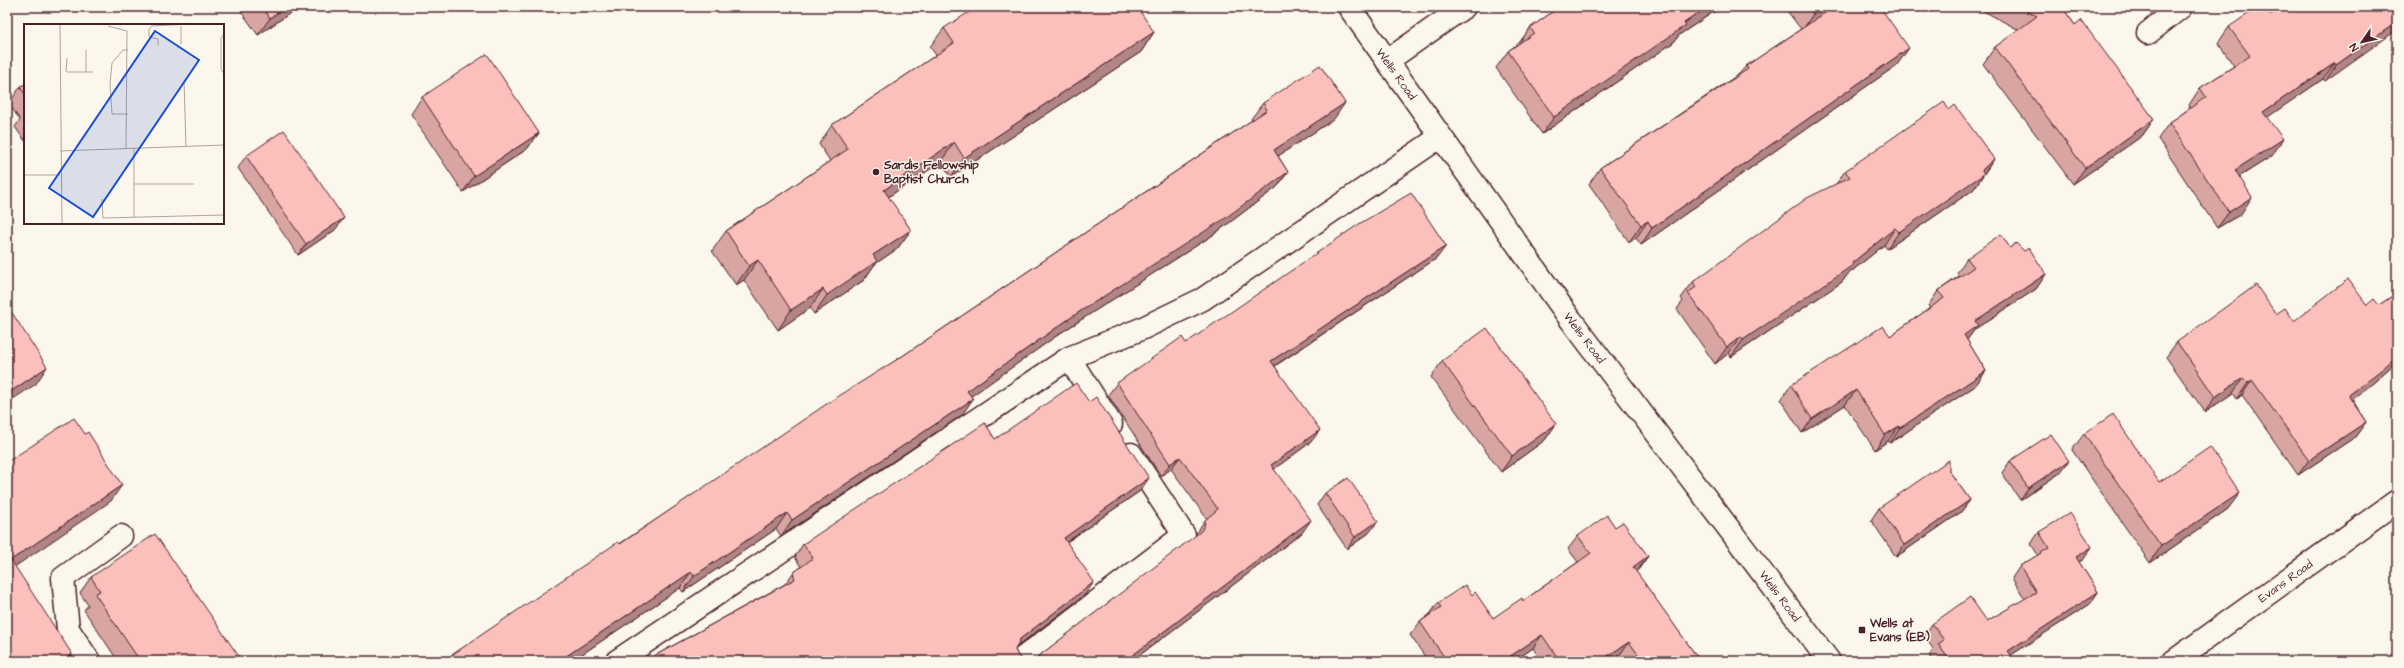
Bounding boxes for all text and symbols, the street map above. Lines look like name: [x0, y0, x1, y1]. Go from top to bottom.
north arrow: [2342, 22, 2382, 62]
inset map: [24, 24, 224, 224]
text: N: [2346, 40, 2362, 54]
street label: Wells Road: [1372, 45, 1420, 104]
place label: Sardis Fellowship Baptist Church: [883, 157, 979, 189]
marker: Sardis Fellowship Baptist Church: [871, 167, 881, 177]
street label: Wells Road: [1559, 309, 1609, 367]
street label: Evans Road: [2255, 556, 2317, 607]
street label: Wells Road: [1755, 567, 1804, 625]
place label: Wells at Evans (EB): [1869, 615, 1930, 646]
marker: Wells at Evans (EB): [1857, 625, 1867, 635]

